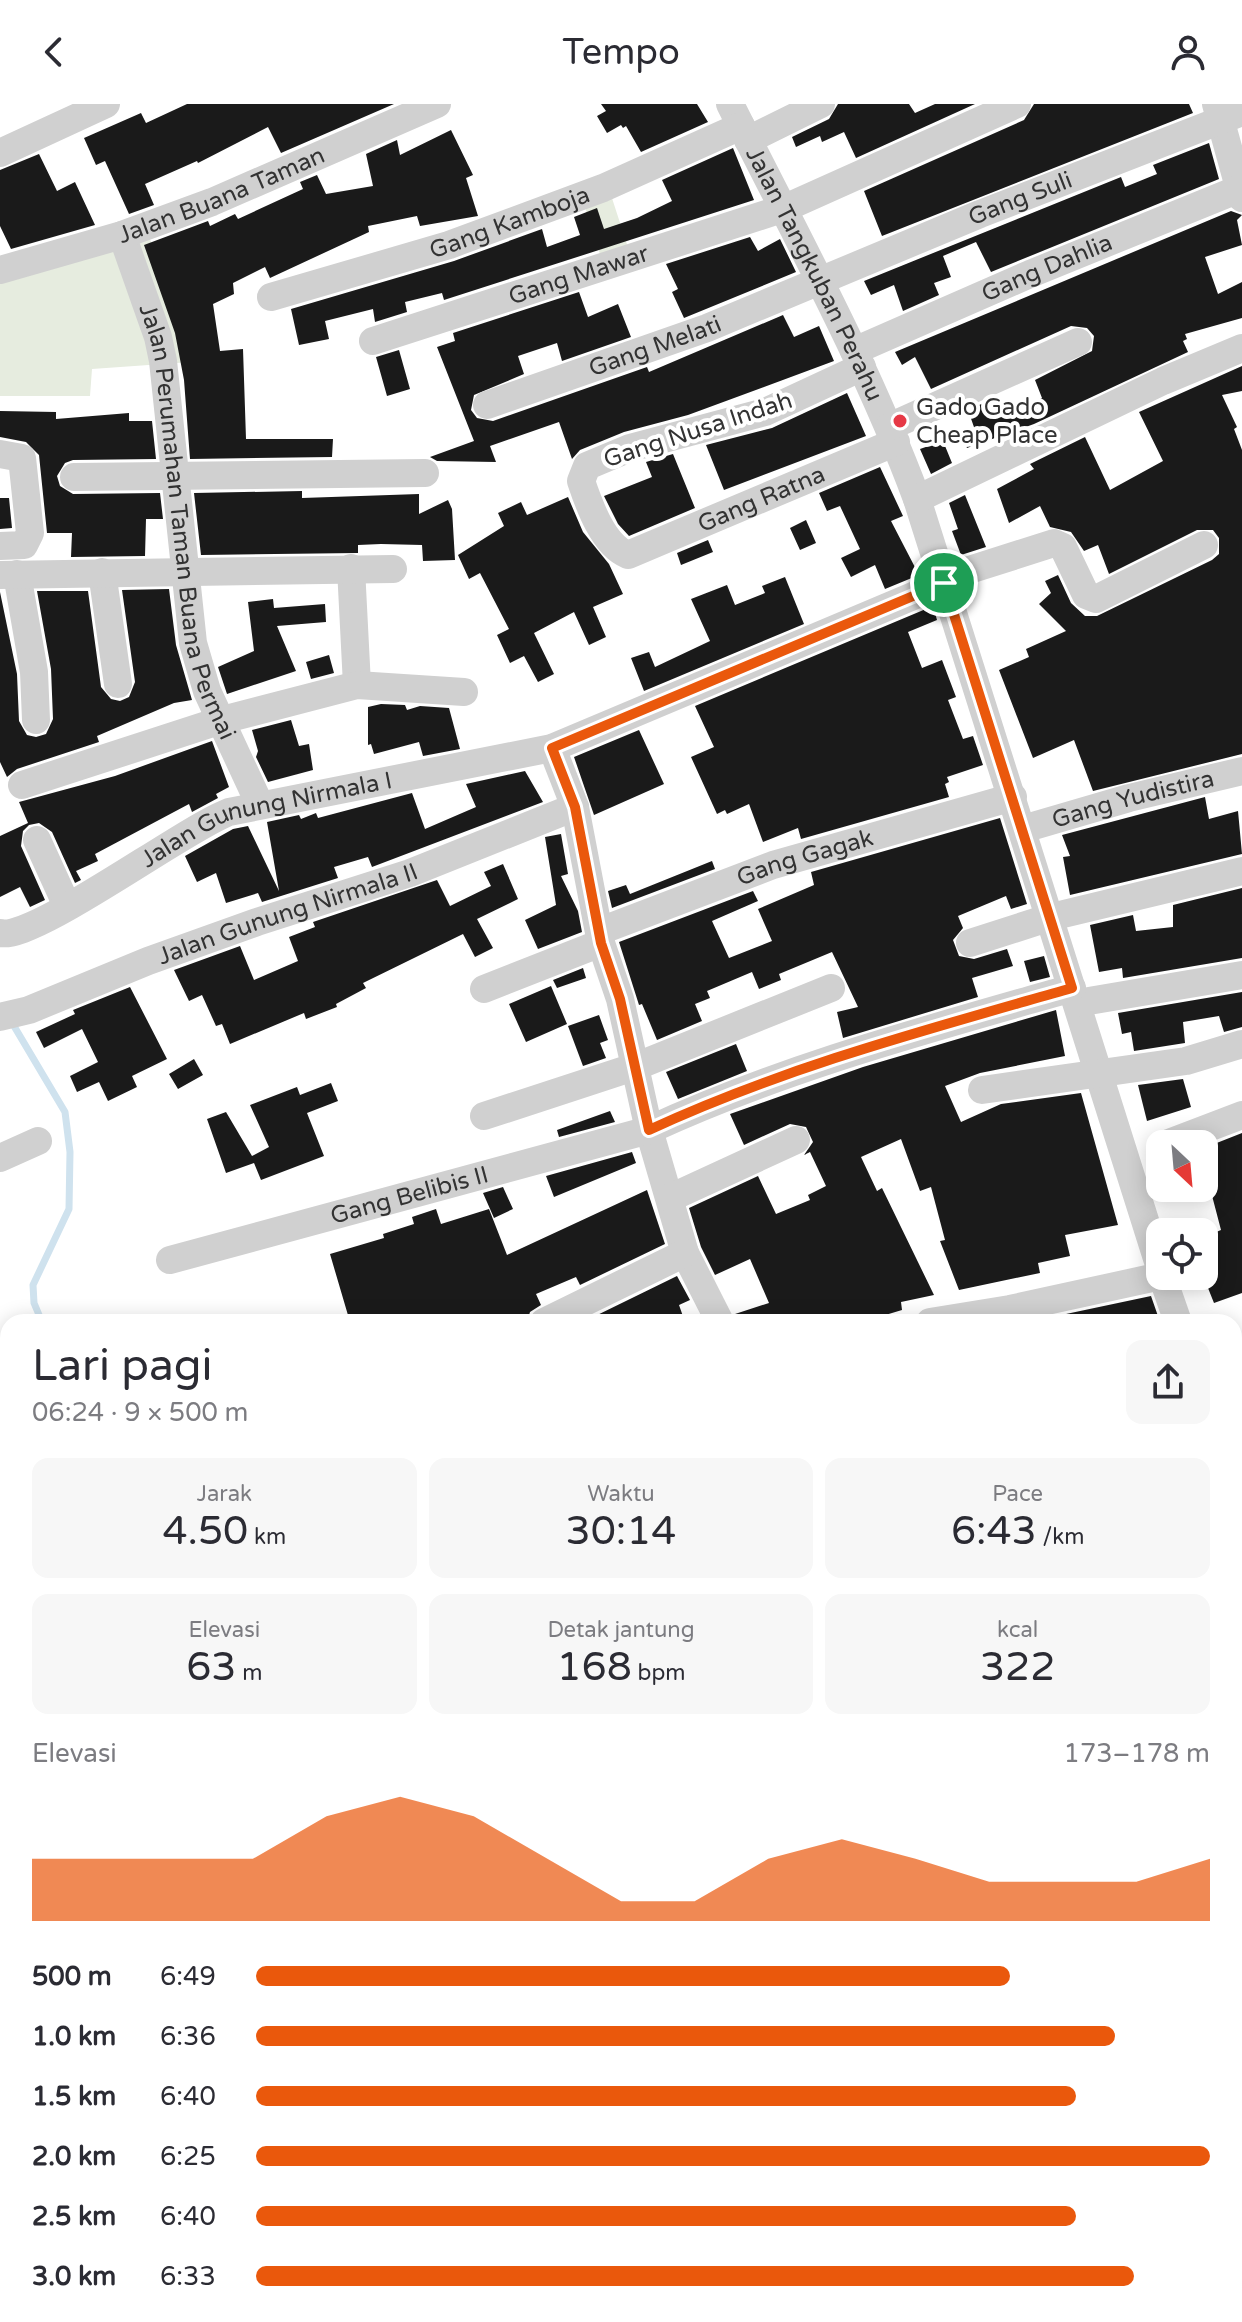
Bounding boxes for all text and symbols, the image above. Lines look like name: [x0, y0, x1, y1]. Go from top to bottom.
icon: back: [32, 30, 76, 74]
icon: person: [1166, 30, 1210, 74]
text: Tempo: [562, 31, 680, 74]
street label: Jalan Buana Taman: [114, 140, 329, 250]
street label: Jalan Tangkuban Perahu: [740, 142, 889, 405]
street label: Gang Suli: [964, 165, 1076, 232]
street label: Gang Kamboja: [426, 180, 594, 264]
street label: Gang Dahlia: [977, 228, 1116, 308]
street label: Gang Mawar: [505, 238, 653, 311]
street label: Jalan Perumahan Taman Buana Permai: [133, 300, 242, 744]
street label: Gang Melati: [585, 309, 726, 383]
street label: Gang Nusa Indah: [600, 386, 796, 474]
place label: Gado Gado Cheap Place: [916, 393, 1057, 450]
marker: Gado Gado Cheap Place: [891, 412, 909, 430]
street label: Gang Ratna: [693, 459, 829, 538]
pin: [910, 549, 978, 617]
icon: arrive: [922, 561, 966, 605]
street label: Gang Yudistira: [1048, 764, 1217, 834]
street label: Jalan Gunung Nirmala I: [135, 766, 395, 874]
street label: Gang Gagak: [733, 823, 876, 892]
street label: Jalan Gunung Nirmala II: [154, 857, 422, 971]
north arrow: [1146, 1130, 1218, 1202]
map controls: [1146, 1130, 1218, 1290]
street label: Gang Belibis II: [327, 1160, 492, 1230]
button: locate: [1146, 1218, 1218, 1290]
text: Lari pagi: [32, 1340, 213, 1393]
button: share: [1126, 1340, 1210, 1424]
text: 06:24 · 9 × 500 m: [32, 1397, 248, 1428]
text: Jarak: [197, 1481, 252, 1507]
text: Waktu: [587, 1481, 655, 1507]
text: Pace: [992, 1481, 1043, 1507]
text: 4.50: [162, 1507, 248, 1555]
text: 30:14: [566, 1507, 676, 1555]
text: 6:43: [951, 1507, 1037, 1555]
text: km: [248, 1524, 286, 1550]
text: /km: [1037, 1524, 1084, 1550]
text: Elevasi: [188, 1617, 260, 1643]
text: Detak jantung: [547, 1617, 695, 1643]
text: kcal: [997, 1617, 1038, 1643]
text: 63: [186, 1643, 236, 1691]
text: 168: [556, 1643, 632, 1691]
text: 322: [980, 1643, 1055, 1691]
text: m: [236, 1660, 262, 1686]
text: bpm: [632, 1660, 686, 1686]
text: Elevasi: [32, 1738, 117, 1769]
text: 173–178 m: [1064, 1738, 1210, 1769]
text: 500 m: [32, 1961, 112, 1992]
text: 6:49: [160, 1961, 216, 1992]
text: 1.0 km: [32, 2021, 116, 2052]
text: 6:36: [160, 2021, 216, 2052]
text: 1.5 km: [32, 2081, 116, 2112]
text: 6:40: [160, 2081, 216, 2112]
text: 2.0 km: [32, 2141, 116, 2172]
text: 6:25: [160, 2141, 216, 2172]
text: 2.5 km: [32, 2201, 116, 2232]
text: 6:40: [160, 2201, 216, 2232]
text: 3.0 km: [32, 2261, 116, 2292]
text: 6:33: [160, 2261, 216, 2292]

